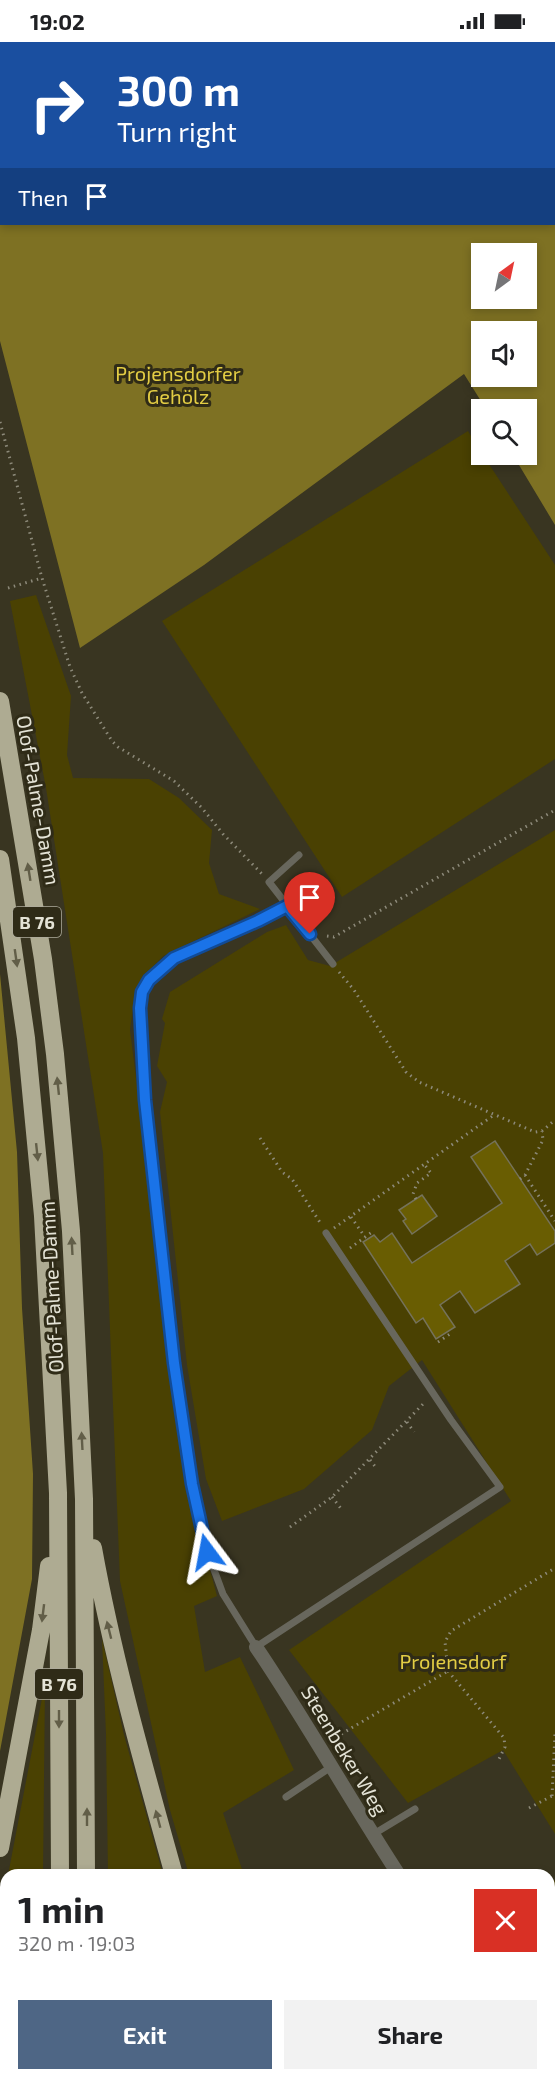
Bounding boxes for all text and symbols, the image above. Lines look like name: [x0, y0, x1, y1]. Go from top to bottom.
text: 19:02: [30, 8, 85, 34]
text: 300 m: [117, 64, 240, 114]
icon: right: [18, 66, 96, 144]
text: Turn right: [117, 115, 237, 147]
icon: arrive: [80, 180, 113, 213]
text: Then: [18, 184, 68, 210]
north arrow: [471, 243, 537, 309]
map controls: [471, 243, 537, 465]
button: sound: [471, 321, 537, 387]
park label: Projensdorfer Gehölz: [115, 361, 241, 408]
button: search: [471, 399, 537, 465]
street label: Olof-Palme-Damm: [12, 713, 66, 887]
one-way arrow: [24, 862, 33, 881]
pin: [284, 872, 335, 934]
icon: arrive: [293, 881, 326, 914]
road number: B 76: [13, 907, 61, 937]
one-way arrow: [11, 949, 20, 968]
one-way arrow: [53, 1076, 63, 1095]
one-way arrow: [32, 1143, 42, 1162]
street label: Olof-Palme-Damm: [35, 1201, 67, 1373]
one-way arrow: [68, 1237, 77, 1256]
one-way arrow: [77, 1431, 86, 1450]
position arrow: [175, 1520, 239, 1584]
one-way arrow: [38, 1604, 47, 1623]
one-way arrow: [103, 1621, 113, 1639]
park label: Projensdorf: [400, 1649, 507, 1673]
road number: B 76: [35, 1669, 83, 1699]
street label: Steenbeker Weg: [297, 1681, 393, 1819]
one-way arrow: [54, 1710, 64, 1729]
one-way arrow: [82, 1807, 92, 1826]
one-way arrow: [153, 1809, 162, 1827]
text: 1 min: [18, 1887, 105, 1930]
button: close: [474, 1889, 537, 1952]
text: 320 m · 19:03: [18, 1931, 135, 1955]
button: Exit: [18, 2000, 272, 2069]
button: Share: [284, 2000, 537, 2069]

